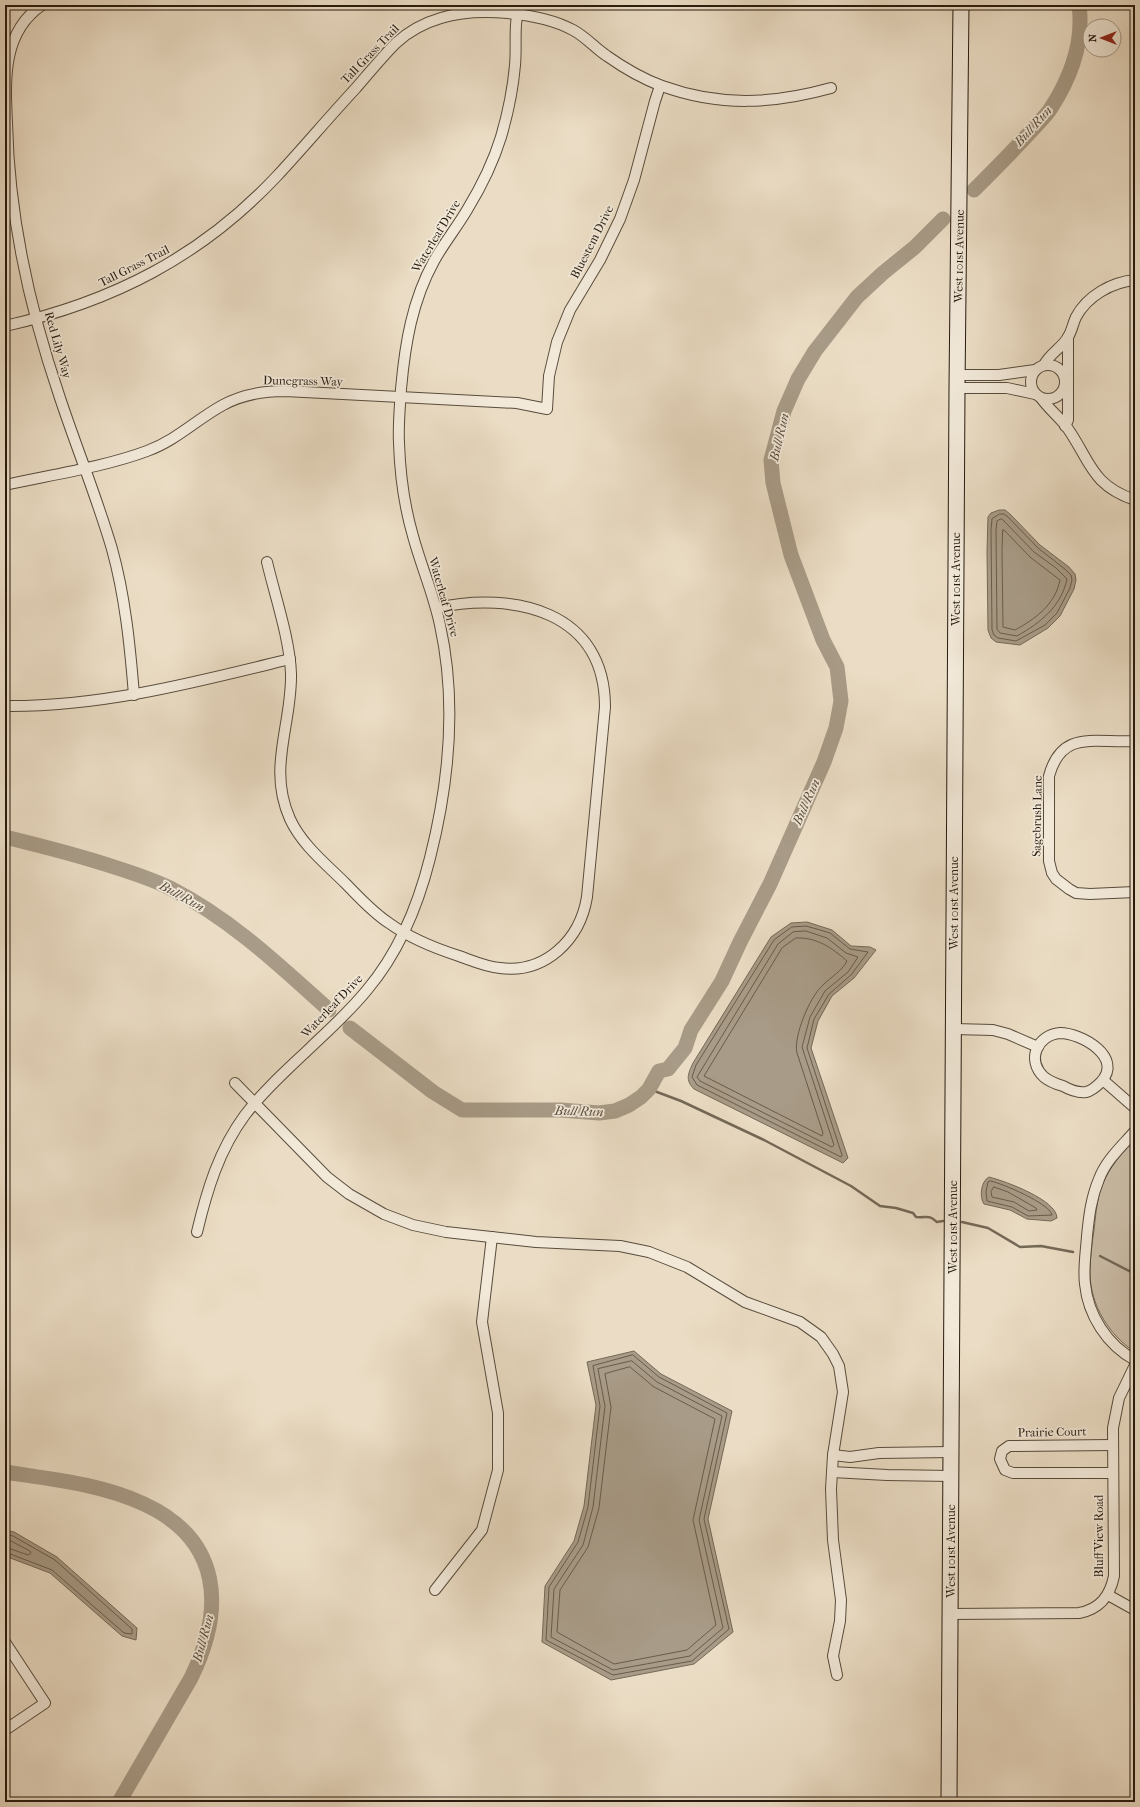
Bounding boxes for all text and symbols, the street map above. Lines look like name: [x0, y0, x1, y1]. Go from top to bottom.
north arrow: [1082, 18, 1122, 58]
street label: Tall Grass Trail: [338, 21, 402, 87]
text: N: [1086, 33, 1099, 42]
water label: Bull Run: [1010, 103, 1055, 150]
street label: Waterleaf Drive: [408, 197, 463, 276]
street label: Bluestem Drive: [568, 203, 616, 281]
street label: West 101st Avenue: [951, 209, 967, 304]
street label: Tall Grass Trail: [96, 242, 172, 290]
street label: Red Lily Way: [42, 310, 74, 381]
street label: Dunegrass Way: [263, 373, 344, 389]
water label: Bull Run: [766, 412, 792, 463]
street label: West 101st Avenue: [949, 532, 963, 627]
street label: Waterleaf Drive: [426, 555, 462, 639]
street label: Sagebrush Lane: [1029, 775, 1045, 857]
water label: Bull Run: [789, 777, 823, 828]
street label: West 101st Avenue: [947, 856, 961, 951]
water label: Bull Run: [156, 877, 207, 914]
street label: Waterleaf Drive: [298, 971, 366, 1041]
water label: Bull Run: [553, 1103, 604, 1119]
street label: West 101st Avenue: [946, 1180, 960, 1275]
street label: Prairie Court: [1017, 1424, 1087, 1440]
street label: Bluff View Road: [1092, 1494, 1106, 1577]
street label: West 101st Avenue: [944, 1504, 958, 1599]
water label: Bull Run: [189, 1613, 217, 1664]

